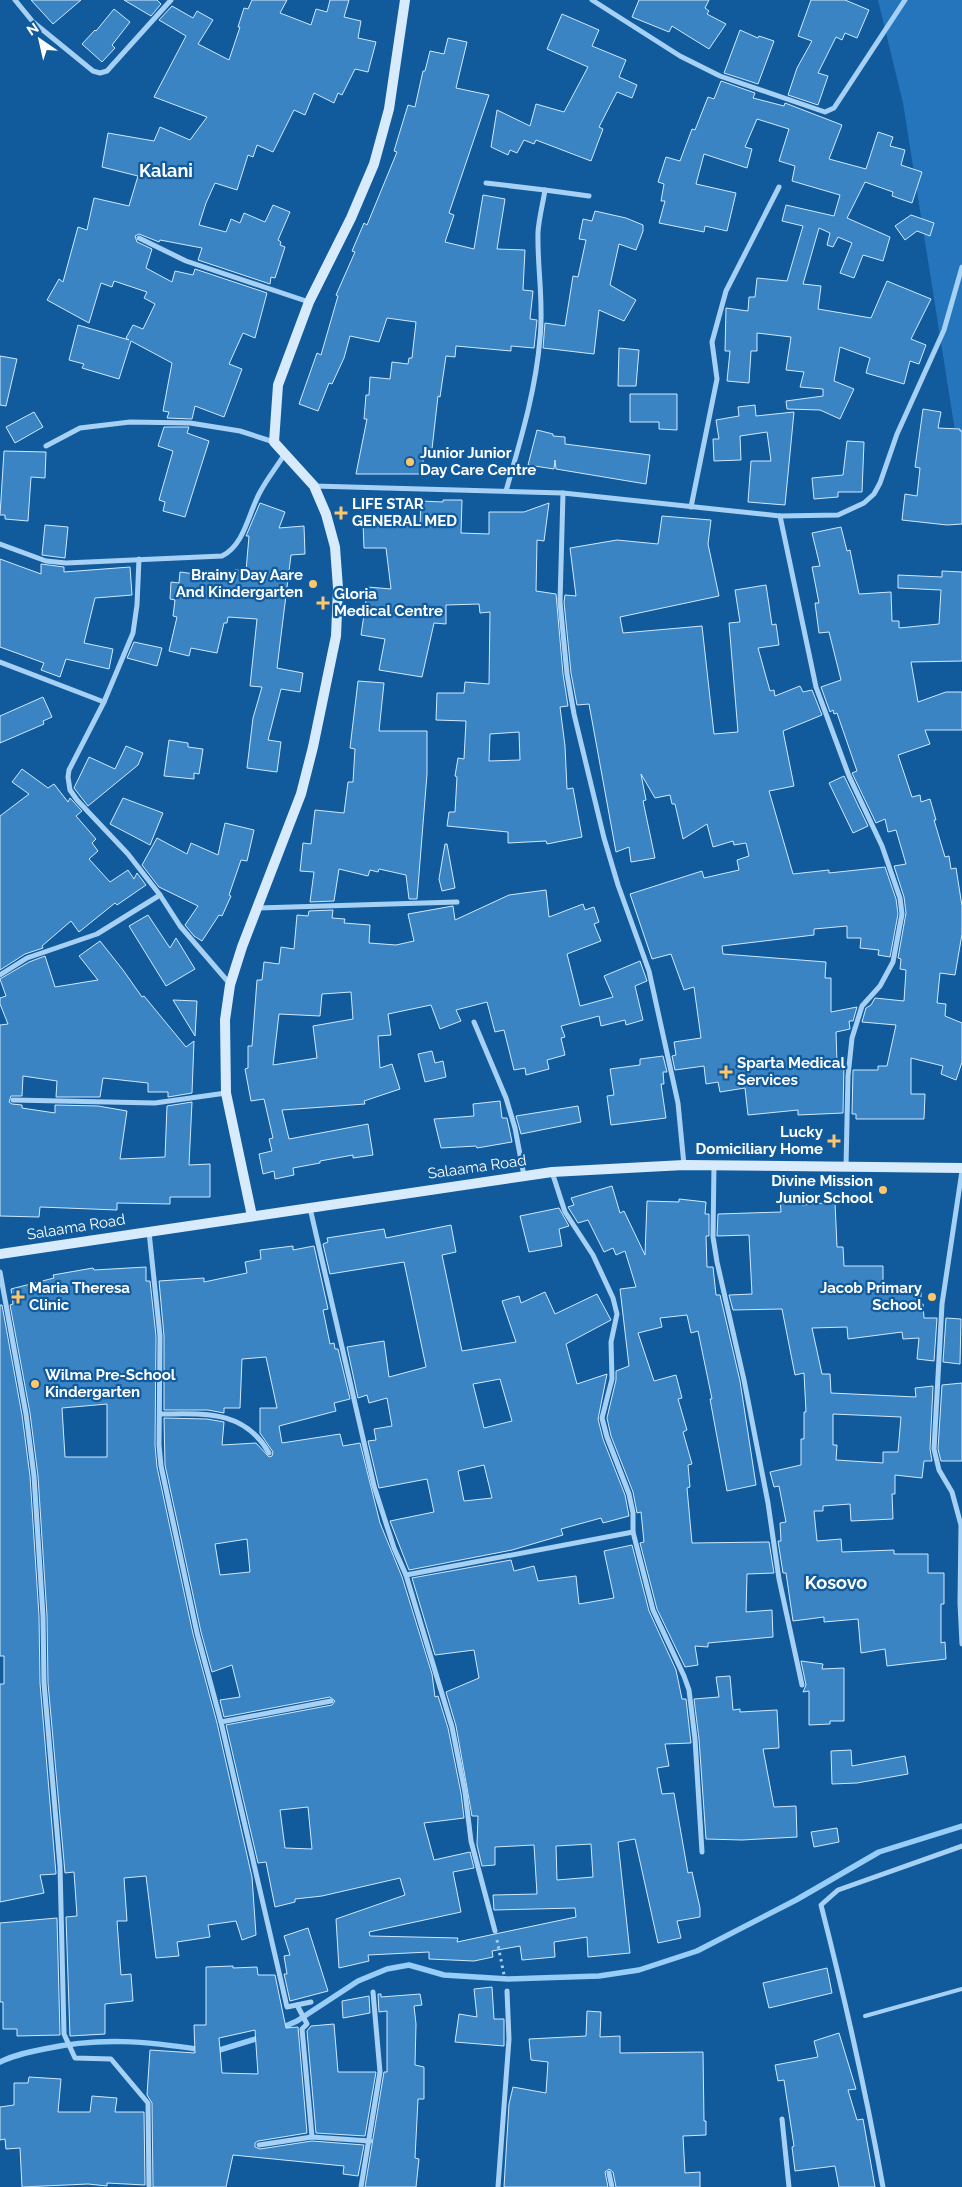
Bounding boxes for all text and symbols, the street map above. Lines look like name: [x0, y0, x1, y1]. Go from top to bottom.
north arrow: [15, 15, 65, 65]
text: N: [24, 20, 42, 39]
district label: Kalani: [139, 160, 193, 181]
place label: Junior Junior Day Care Centre: [420, 444, 536, 479]
marker: Junior Junior Day Care Centre: [404, 456, 416, 468]
place label: LIFE STAR GENERAL MED: [352, 495, 457, 530]
marker: LIFE STAR GENERAL MED: [334, 506, 348, 520]
place label: Brainy Day Aare And Kindergarten: [176, 566, 303, 601]
marker: Brainy Day Aare And Kindergarten: [307, 578, 319, 590]
place label: Gloria Medical Centre: [334, 585, 443, 620]
marker: Gloria Medical Centre: [316, 596, 330, 610]
place label: Sparta Medical Services: [737, 1054, 845, 1089]
marker: Sparta Medical Services: [719, 1065, 733, 1079]
place label: Lucky Domiciliary Home: [696, 1123, 824, 1158]
marker: Lucky Domiciliary Home: [827, 1134, 841, 1148]
street label: Salaama Road: [426, 1151, 528, 1183]
place label: Divine Mission Junior School: [771, 1172, 873, 1207]
marker: Divine Mission Junior School: [877, 1184, 889, 1196]
street label: Salaama Road: [25, 1210, 127, 1244]
place label: Maria Theresa Clinic: [29, 1279, 130, 1314]
place label: Jacob Primary School: [820, 1279, 923, 1314]
marker: Maria Theresa Clinic: [11, 1290, 25, 1304]
marker: Jacob Primary School: [926, 1291, 938, 1303]
place label: Wilma Pre-School Kindergarten: [45, 1366, 176, 1401]
marker: Wilma Pre-School Kindergarten: [29, 1378, 41, 1390]
district label: Kosovo: [805, 1572, 867, 1593]

